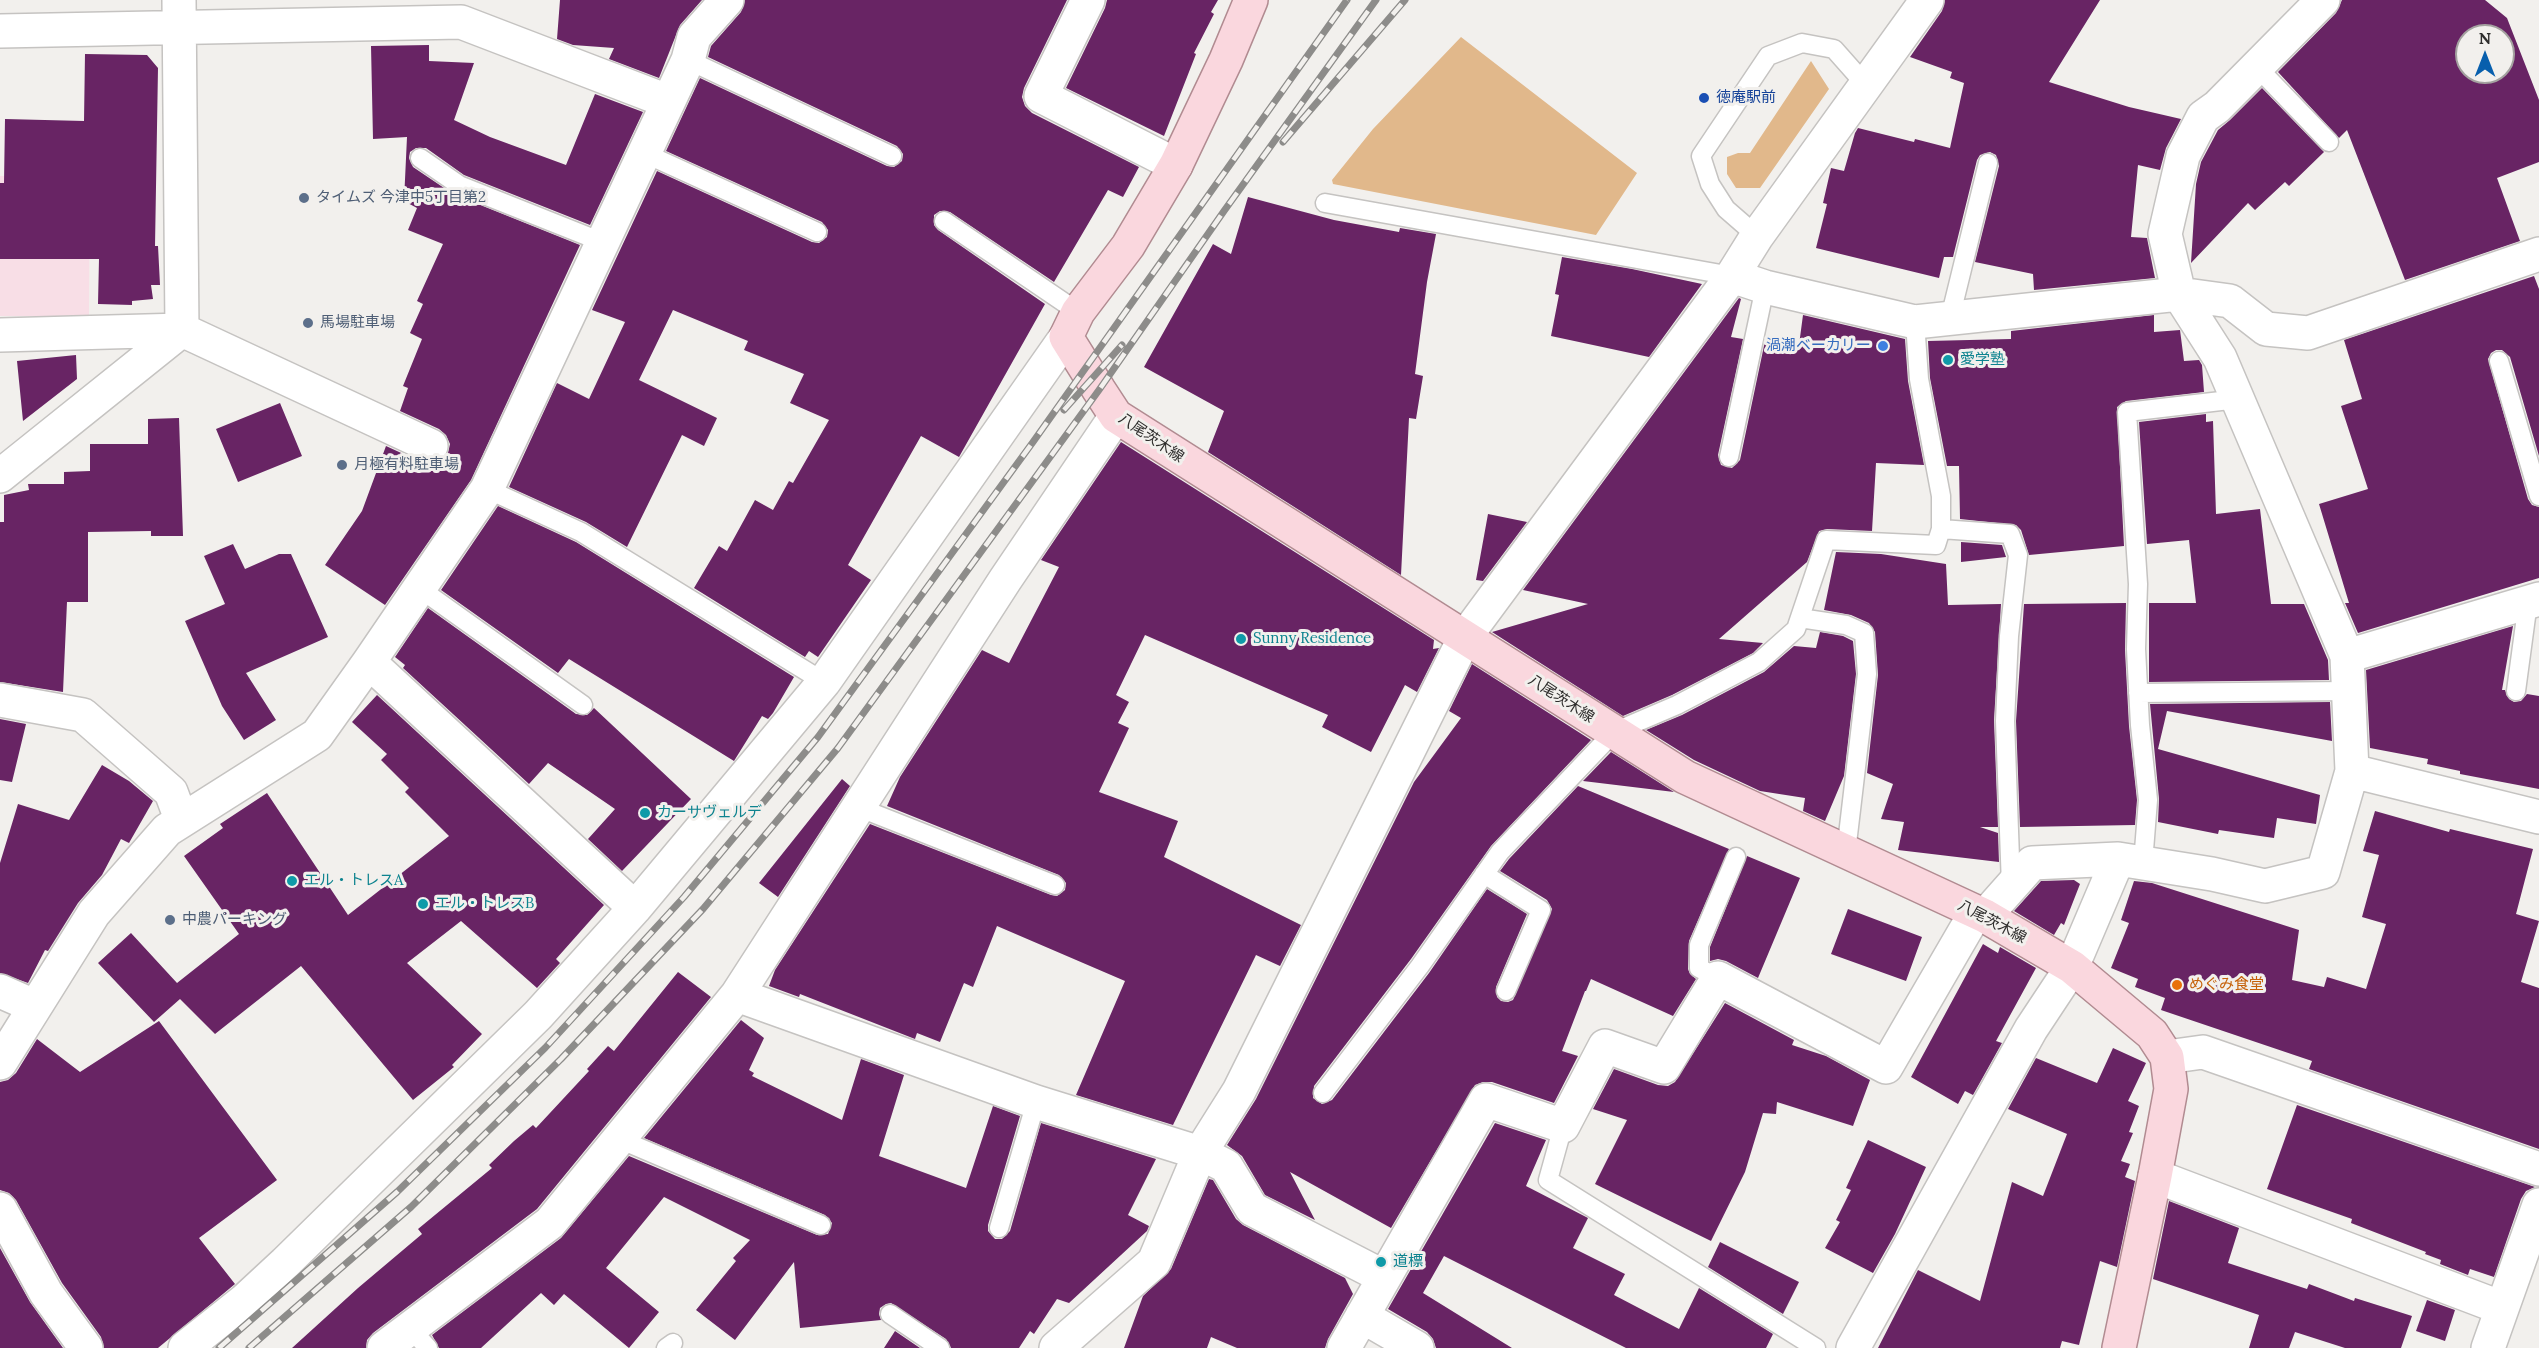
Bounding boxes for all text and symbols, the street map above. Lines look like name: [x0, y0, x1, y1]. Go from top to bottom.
north arrow: [2455, 24, 2515, 84]
text: N: [2479, 28, 2491, 48]
place label: 徳庵駅前: [1716, 89, 1776, 107]
marker: 徳庵駅前: [1697, 91, 1711, 105]
place label: タイムズ 今津中5丁目第2: [316, 189, 486, 207]
marker: タイムズ 今津中5丁目第2: [297, 191, 311, 205]
place label: 馬場駐車場: [320, 314, 395, 332]
marker: 馬場駐車場: [301, 316, 315, 330]
place label: 渦潮ベーカリー: [1766, 337, 1871, 355]
marker: 渦潮ベーカリー: [1876, 339, 1890, 353]
place label: 愛学塾: [1960, 351, 2005, 369]
marker: 愛学塾: [1941, 353, 1955, 367]
street label: 八尾茨木線: [1115, 410, 1187, 466]
place label: 月極有料駐車場: [354, 456, 459, 474]
marker: 月極有料駐車場: [335, 458, 349, 472]
place label: Sunny Residence: [1253, 630, 1371, 648]
marker: Sunny Residence: [1234, 632, 1248, 646]
street label: 八尾茨木線: [1525, 671, 1597, 727]
place label: カーサヴェルデ: [657, 804, 762, 822]
marker: カーサヴェルデ: [638, 806, 652, 820]
place label: エル・トレスA: [304, 872, 403, 890]
marker: エル・トレスA: [285, 874, 299, 888]
place label: エル・トレスB: [435, 895, 534, 913]
street label: 八尾茨木線: [1955, 896, 2029, 948]
marker: エル・トレスB: [416, 897, 430, 911]
place label: 中農パーキング: [182, 911, 287, 929]
marker: 中農パーキング: [163, 913, 177, 927]
place label: めぐみ食堂: [2189, 976, 2264, 994]
marker: めぐみ食堂: [2170, 978, 2184, 992]
place label: 道標: [1393, 1253, 1423, 1271]
marker: 道標: [1374, 1255, 1388, 1269]

